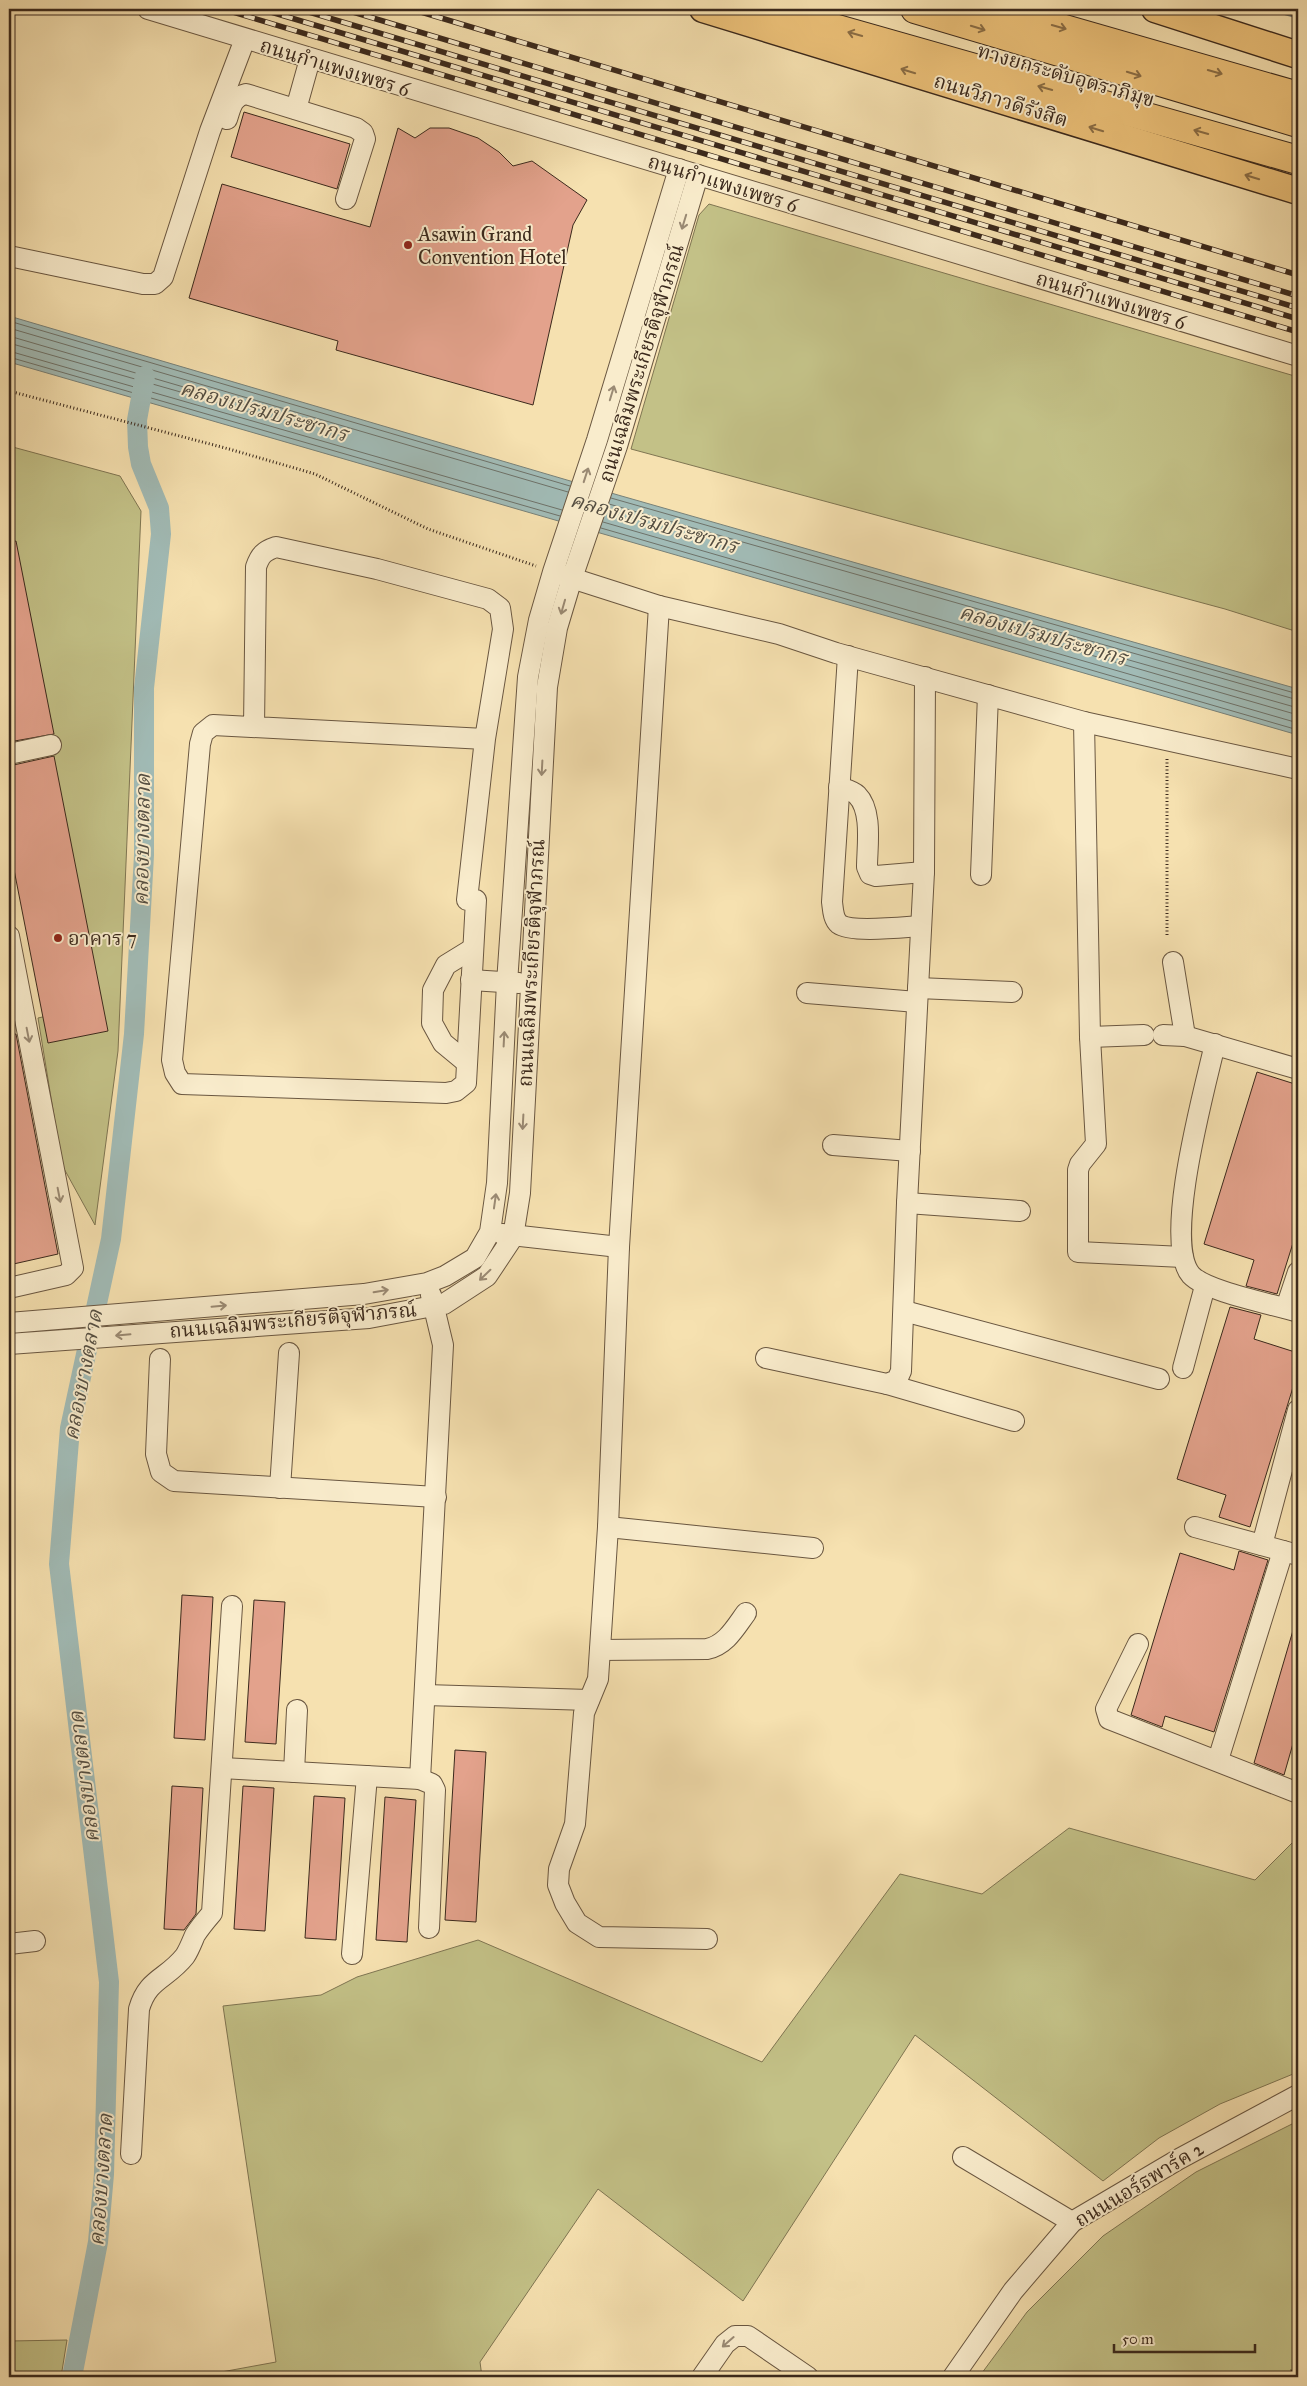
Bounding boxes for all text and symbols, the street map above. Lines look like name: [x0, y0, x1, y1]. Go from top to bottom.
one-way arrow: [970, 23, 986, 33]
one-way arrow: [1051, 23, 1067, 33]
one-way arrow: [847, 28, 863, 38]
street label: ถนนกำแพงเพชร 6: [257, 33, 414, 101]
street label: ทางยกระดับอุตราภิมุข: [974, 38, 1157, 113]
one-way arrow: [900, 66, 916, 76]
street label: ถนนวิภาวดีรังสิต: [931, 68, 1071, 132]
one-way arrow: [1207, 68, 1223, 78]
one-way arrow: [1126, 70, 1142, 80]
one-way arrow: [1037, 82, 1053, 92]
one-way arrow: [1089, 124, 1105, 134]
one-way arrow: [1193, 127, 1209, 137]
street label: ถนนกำแพงเพชร 6: [645, 149, 802, 217]
one-way arrow: [1244, 172, 1260, 182]
one-way arrow: [679, 214, 689, 230]
place label: Asawin Grand Convention Hotel: [417, 222, 567, 269]
marker: Asawin Grand Convention Hotel: [402, 239, 414, 251]
street label: ถนนเฉลิมพระเกียรติจุฬาภรณ์: [593, 241, 690, 486]
street label: ถนนกำแพงเพชร 6: [1033, 266, 1190, 334]
water label: คลองเปรมประชากร: [177, 375, 353, 448]
one-way arrow: [607, 385, 617, 401]
one-way arrow: [582, 467, 591, 483]
water label: คลองเปรมประชากร: [567, 487, 743, 560]
one-way arrow: [558, 599, 568, 615]
water label: คลองเปรมประชากร: [956, 599, 1132, 672]
one-way arrow: [537, 760, 546, 776]
water label: คลองบางตลาด: [128, 773, 156, 906]
street label: ถนนเฉลิมพระเกียรติจุฬาภรณ์: [513, 838, 550, 1088]
place label: อาคาร 7: [68, 926, 137, 950]
marker: อาคาร 7: [52, 932, 64, 944]
one-way arrow: [24, 1027, 33, 1043]
one-way arrow: [500, 1031, 509, 1047]
one-way arrow: [518, 1114, 528, 1130]
one-way arrow: [55, 1186, 64, 1202]
one-way arrow: [490, 1194, 500, 1210]
one-way arrow: [479, 1269, 492, 1281]
one-way arrow: [373, 1286, 389, 1296]
street label: ถนนเฉลิมพระเกียรติจุฬาภรณ์: [168, 1297, 418, 1344]
one-way arrow: [211, 1301, 227, 1311]
water label: คลองบางตลาด: [58, 1307, 108, 1442]
one-way arrow: [115, 1331, 131, 1340]
water label: คลองบางตลาด: [63, 1709, 105, 1844]
water label: คลองบางตลาด: [83, 2113, 119, 2247]
street label: ถนนนอร์ธพาร์ค 2: [1070, 2136, 1208, 2232]
scale bar: [1114, 2321, 1256, 2353]
text: 50 m: [1122, 2330, 1154, 2348]
one-way arrow: [722, 2337, 735, 2348]

